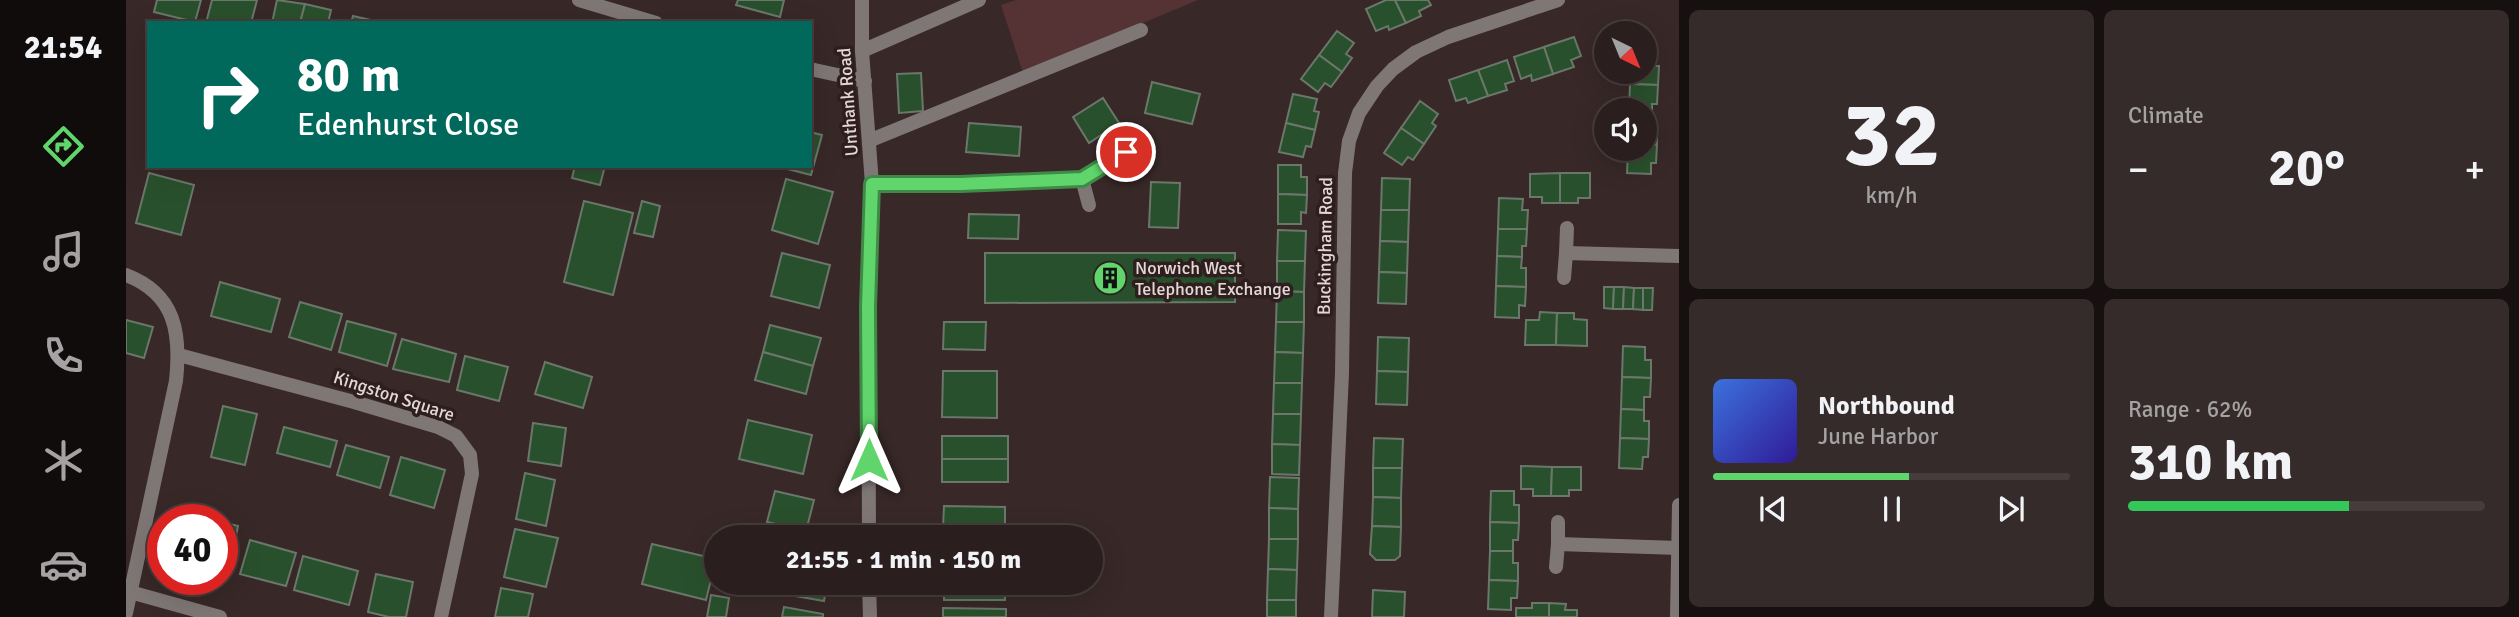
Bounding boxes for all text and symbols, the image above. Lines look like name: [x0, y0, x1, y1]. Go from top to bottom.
north arrow: [1594, 21, 1657, 84]
map controls: [1594, 21, 1657, 161]
text: 21:54: [24, 28, 102, 67]
text: 80 m: [297, 45, 400, 105]
street label: Unthank Road: [833, 47, 863, 157]
icon: right: [182, 49, 273, 140]
text: 32: [1842, 79, 1941, 192]
button: sound: [1594, 98, 1657, 161]
text: Climate: [2128, 101, 2204, 130]
text: Edenhurst Close: [297, 105, 519, 144]
icon: directions: [39, 122, 88, 171]
pin: [1096, 122, 1156, 182]
icon: arrive: [1107, 133, 1145, 171]
text: 20°: [2268, 136, 2345, 200]
text: −: [2128, 146, 2149, 193]
text: +: [2464, 146, 2485, 193]
street label: Buckingham Road: [1313, 177, 1337, 315]
text: km/h: [1865, 181, 1918, 210]
icon: music: [39, 227, 88, 276]
place label: Norwich West Telephone Exchange: [1135, 257, 1291, 300]
building icon: Norwich West Telephone Exchange: [1091, 259, 1129, 297]
icon: phone: [39, 331, 88, 380]
street label: Kingston Square: [331, 366, 457, 426]
text: Northbound: [1818, 390, 1955, 422]
text: Range · 62%: [2128, 395, 2252, 424]
text: June Harbor: [1818, 422, 1938, 451]
position arrow: [832, 423, 906, 497]
text: 310 km: [2128, 430, 2293, 494]
icon: climate: [39, 436, 88, 485]
icon: previous: [1754, 490, 1792, 528]
icon: pause: [1873, 490, 1911, 528]
icon: next: [1992, 490, 2030, 528]
speed limit sign: 40: [147, 504, 238, 595]
icon: car: [39, 540, 88, 589]
text: 21:55 · 1 min · 150 m: [786, 544, 1021, 576]

